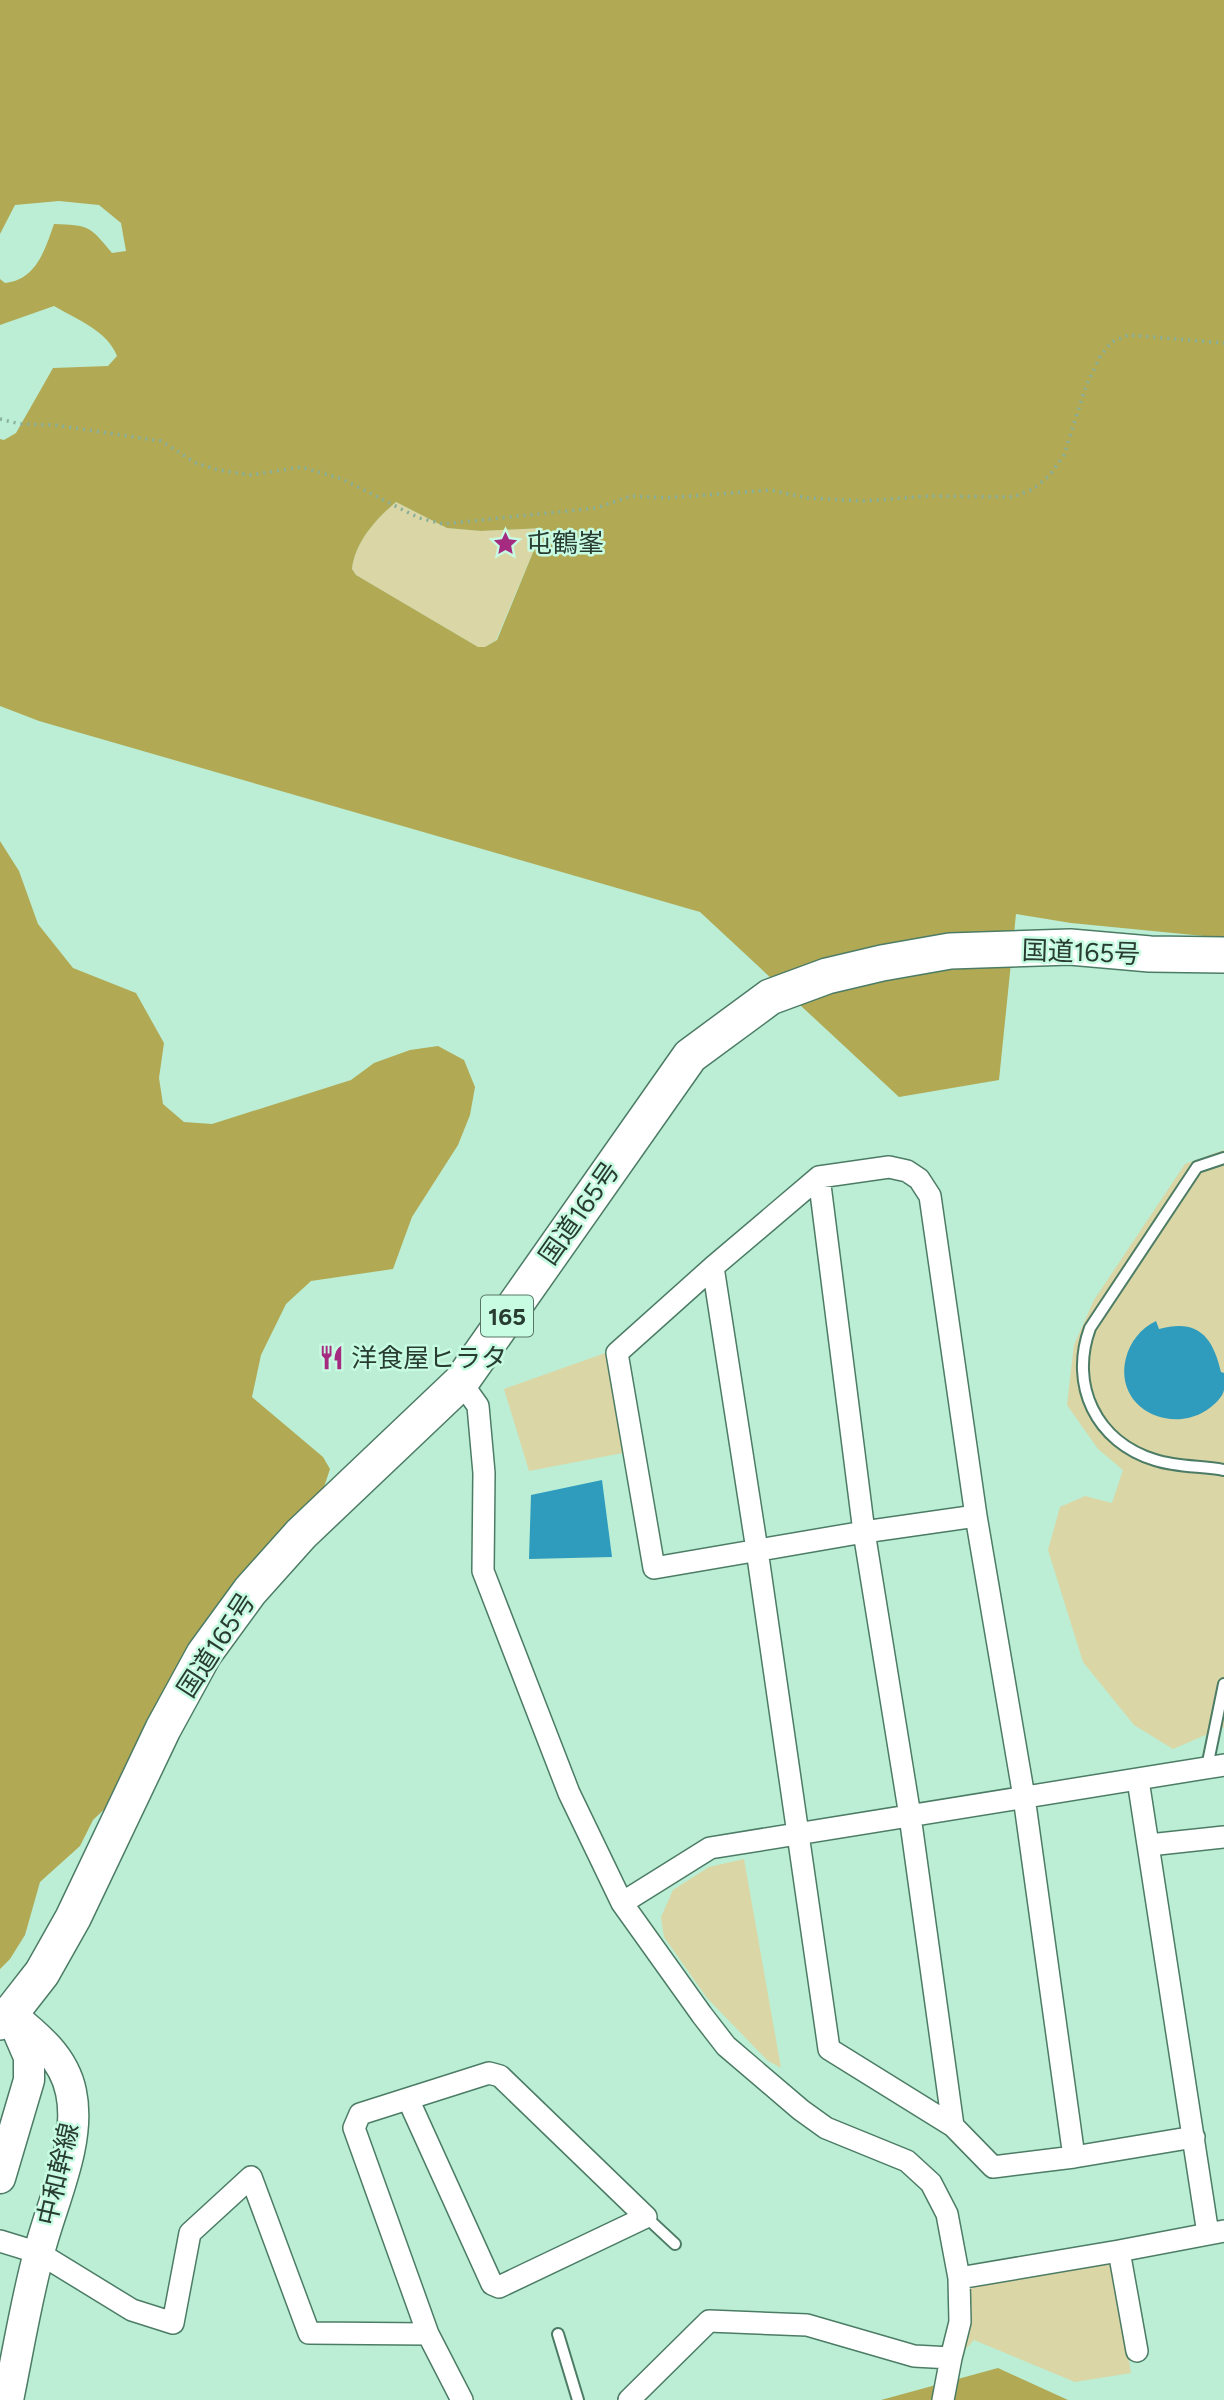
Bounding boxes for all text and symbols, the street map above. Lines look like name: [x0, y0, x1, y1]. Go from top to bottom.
place label: 屯鶴峯: [526, 527, 604, 559]
place icon: 屯鶴峯: [492, 529, 520, 557]
street label: 国道165号: [1021, 934, 1141, 970]
street label: 国道165号: [532, 1155, 626, 1271]
road number: 165: [481, 1296, 533, 1336]
place label: 洋食屋ヒラタ: [351, 1342, 507, 1374]
restaurant icon: 洋食屋ヒラタ: [317, 1344, 345, 1372]
street label: 国道165号: [170, 1587, 262, 1703]
street label: 中和幹線: [31, 2120, 85, 2228]

